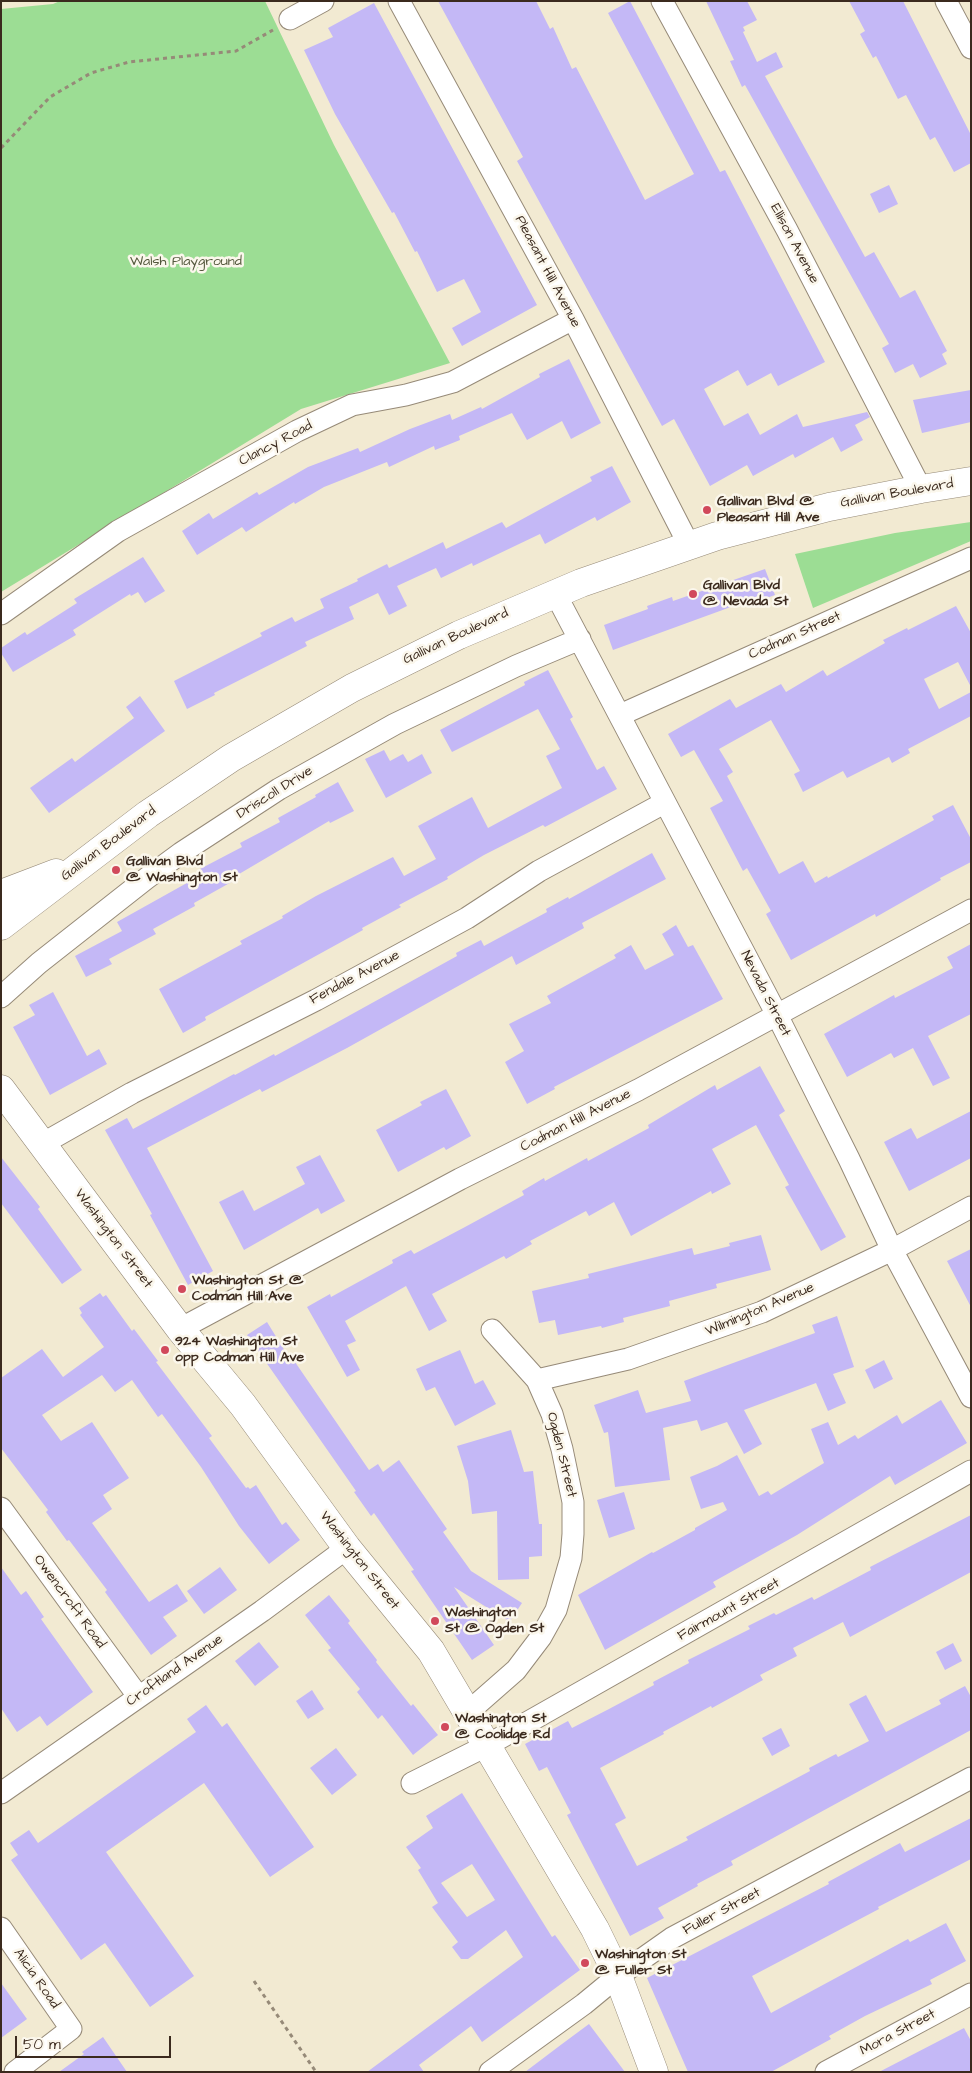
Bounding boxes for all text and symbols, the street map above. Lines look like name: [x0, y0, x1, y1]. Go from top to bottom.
street label: Ellison Avenue: [766, 201, 822, 287]
street label: Pleasant Hill Avenue: [510, 213, 584, 331]
park label: Walsh Playground: [130, 254, 242, 270]
street label: Clancy Road: [236, 418, 316, 470]
street label: Gallivan Boulevard: [839, 476, 955, 512]
place label: Gallivan Blvd @ Pleasant Hill Ave: [717, 494, 820, 526]
marker: Gallivan Blvd @ Pleasant Hill Ave: [701, 504, 713, 516]
place label: Gallivan Blvd @ Nevada St: [703, 578, 789, 610]
marker: Gallivan Blvd @ Nevada St: [687, 588, 699, 600]
street label: Gallivan Boulevard: [401, 605, 511, 669]
street label: Codman Street: [746, 608, 844, 664]
street label: Driscoll Drive: [234, 763, 316, 823]
street label: Gallivan Boulevard: [58, 803, 160, 885]
place label: Gallivan Blvd @ Washington St: [126, 854, 238, 886]
marker: Gallivan Blvd @ Washington St: [110, 864, 122, 876]
street label: Fendale Avenue: [307, 947, 403, 1009]
street label: Nevada Street: [736, 948, 794, 1040]
street label: Codman Hill Avenue: [518, 1086, 634, 1156]
street label: Washington Street: [70, 1186, 156, 1292]
place label: Washington St @ Codman Hill Ave: [192, 1273, 304, 1305]
street label: Wilmington Avenue: [703, 1280, 817, 1340]
marker: Washington St @ Codman Hill Ave: [176, 1283, 188, 1295]
place label: 924 Washington St opp Codman Hill Ave: [175, 1334, 304, 1366]
marker: 924 Washington St opp Codman Hill Ave: [159, 1344, 171, 1356]
street label: Ogden Street: [542, 1411, 580, 1499]
street label: Washington Street: [315, 1509, 403, 1613]
street label: Owencroft Road: [29, 1552, 109, 1652]
street label: Fairmount Street: [675, 1575, 783, 1645]
place label: Washington St @ Ogden St: [445, 1605, 544, 1638]
marker: Washington St @ Ogden St: [429, 1615, 441, 1627]
street label: Croftland Avenue: [123, 1631, 227, 1711]
place label: Washington St @ Coolidge Rd: [455, 1711, 550, 1744]
marker: Washington St @ Coolidge Rd: [439, 1721, 451, 1733]
street label: Fuller Street: [680, 1885, 764, 1939]
street label: Alicia Road: [9, 1946, 63, 2012]
place label: Washington St @ Fuller St: [595, 1947, 686, 1980]
marker: Washington St @ Fuller St: [579, 1957, 591, 1969]
street label: Mora Street: [857, 2006, 939, 2060]
scale bar: [18, 2026, 174, 2058]
text: 50 m: [23, 2034, 61, 2055]

